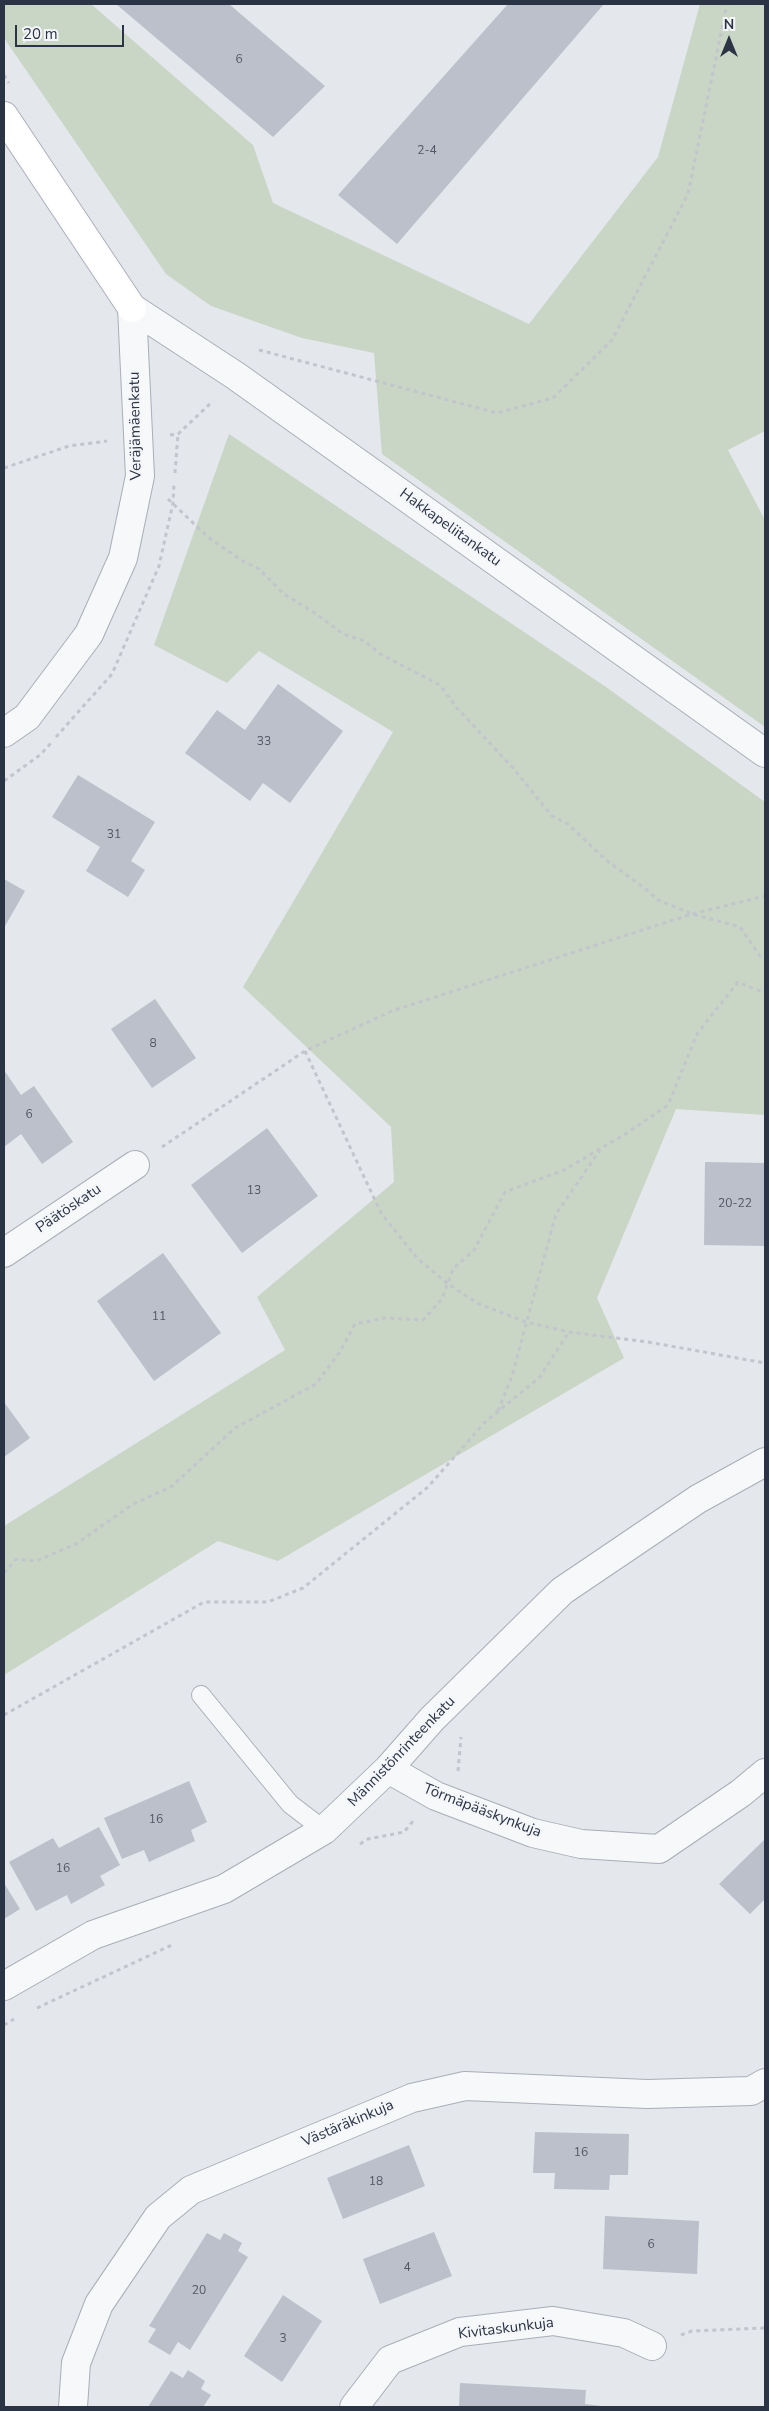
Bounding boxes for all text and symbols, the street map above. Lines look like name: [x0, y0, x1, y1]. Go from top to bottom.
scale bar: [18, 15, 126, 47]
north arrow: [704, 15, 754, 65]
text: N: [724, 15, 734, 34]
text: 20 m: [23, 24, 58, 44]
house number: 6: [235, 53, 243, 67]
house number: 2-4: [417, 144, 437, 158]
street label: Veräjämäenkatu: [126, 372, 146, 480]
street label: Hakkapeliitankatu: [396, 485, 504, 571]
house number: 33: [257, 735, 271, 749]
house number: 31: [107, 828, 121, 842]
house number: 8: [149, 1037, 157, 1051]
house number: 6: [25, 1108, 33, 1122]
street label: Päätöskatu: [33, 1181, 105, 1237]
house number: 13: [247, 1184, 261, 1198]
house number: 20-22: [718, 1197, 752, 1211]
house number: 11: [152, 1310, 166, 1324]
street label: Männistönrinteenkatu: [345, 1693, 459, 1811]
street label: Törmäpääskynkuja: [420, 1780, 544, 1842]
house number: 16: [149, 1813, 163, 1827]
house number: 16: [56, 1862, 70, 1876]
street label: Västäräkinkuja: [299, 2097, 397, 2151]
house number: 16: [574, 2146, 588, 2160]
house number: 18: [369, 2175, 383, 2189]
house number: 6: [647, 2238, 655, 2252]
house number: 4: [403, 2261, 411, 2275]
house number: 20: [192, 2284, 206, 2298]
street label: Kivitaskunkuja: [457, 2314, 555, 2344]
house number: 3: [279, 2332, 287, 2346]

